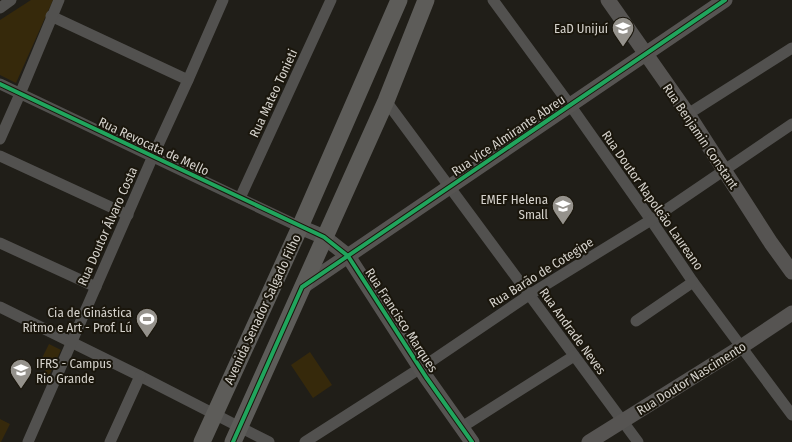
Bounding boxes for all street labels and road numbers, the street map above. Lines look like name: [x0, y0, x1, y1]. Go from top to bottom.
street label: Rua Mateo Tonieti: [246, 47, 300, 140]
street label: Rua Benjamin Constant: [660, 81, 742, 192]
street label: Rua Vice Almirante Abreu: [449, 92, 568, 179]
street label: Rua Revocata de Mello: [96, 114, 212, 179]
street label: Rua Doutor Napoleão Laureano: [599, 128, 707, 273]
street label: Rua Doutor Álvaro Costa: [74, 164, 140, 288]
street label: Avenida Senador Salgado Filho: [221, 232, 304, 387]
street label: Rua Barão de Cotegipe: [486, 234, 596, 311]
street label: Rua Francisco Marques: [362, 265, 441, 375]
street label: Rua Andrade Neves: [536, 285, 609, 378]
street label: Rua Doutor Nascimento: [634, 339, 749, 418]

